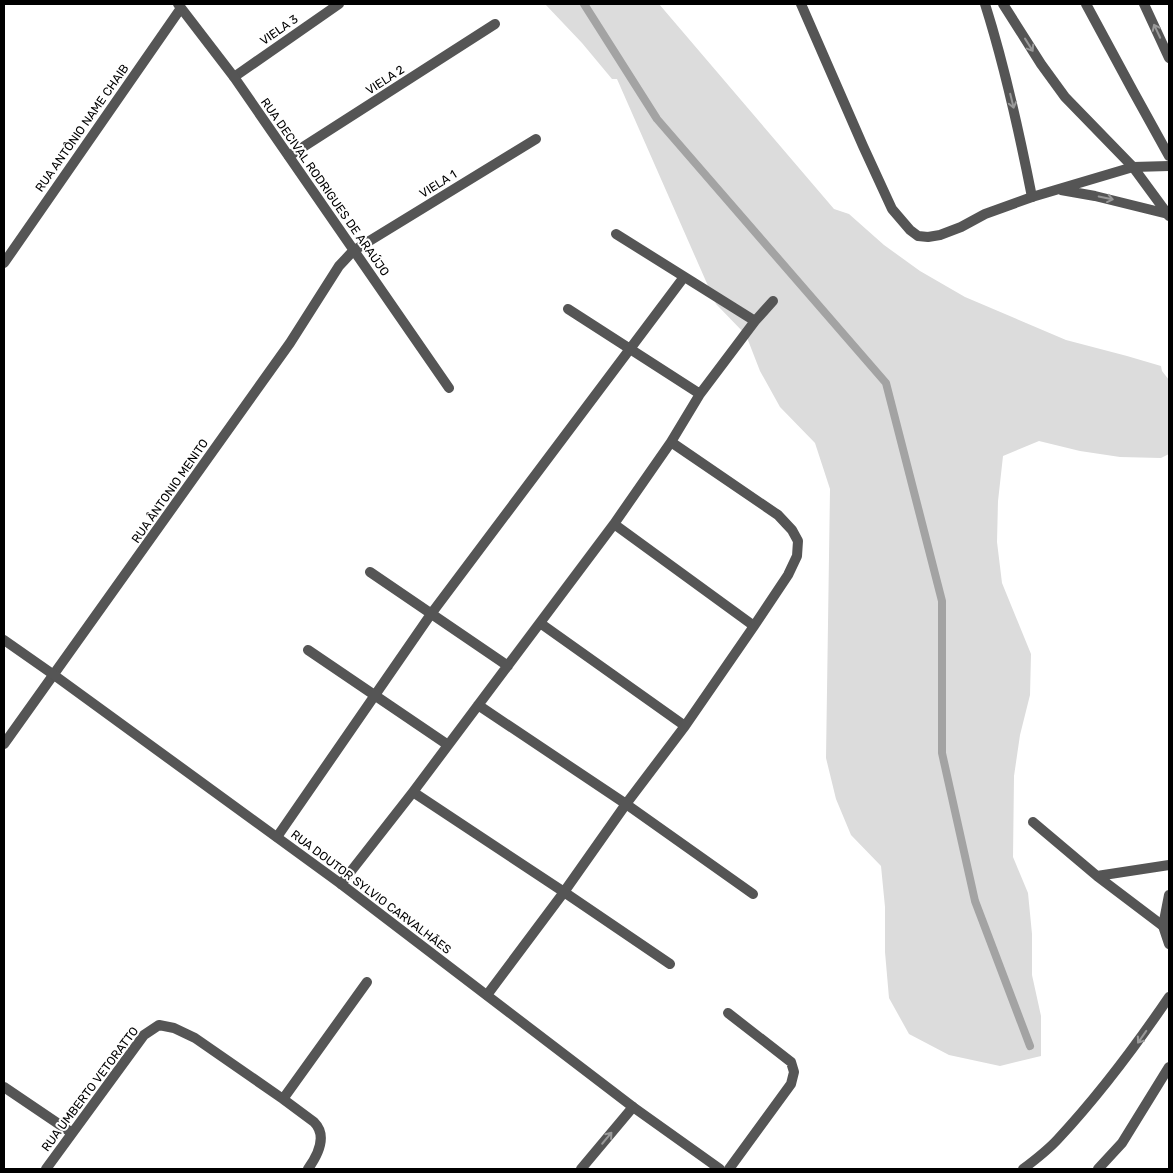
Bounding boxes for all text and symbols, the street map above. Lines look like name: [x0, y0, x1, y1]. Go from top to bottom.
street label: VIELA 3: [257, 12, 301, 48]
one-way arrow: [1151, 24, 1161, 39]
one-way arrow: [1024, 38, 1035, 52]
street label: RUA ANTÔNIO NAME CHAIB: [33, 62, 131, 194]
street label: VIELA 2: [363, 62, 407, 98]
one-way arrow: [1008, 93, 1017, 109]
street label: RUA DECIVAL RODRIGUES DE ARAÚJO: [258, 95, 392, 279]
street label: VIELA 1: [417, 167, 459, 201]
one-way arrow: [1097, 194, 1113, 203]
street label: RUA ÂNTONIO MENITO: [129, 436, 211, 546]
street label: RUA DOUTOR SYLVIO CARVALHÃES: [288, 827, 454, 957]
street label: RUA UMBERTO VETORATTO: [39, 1024, 141, 1154]
one-way arrow: [1136, 1030, 1147, 1043]
one-way arrow: [601, 1132, 612, 1145]

